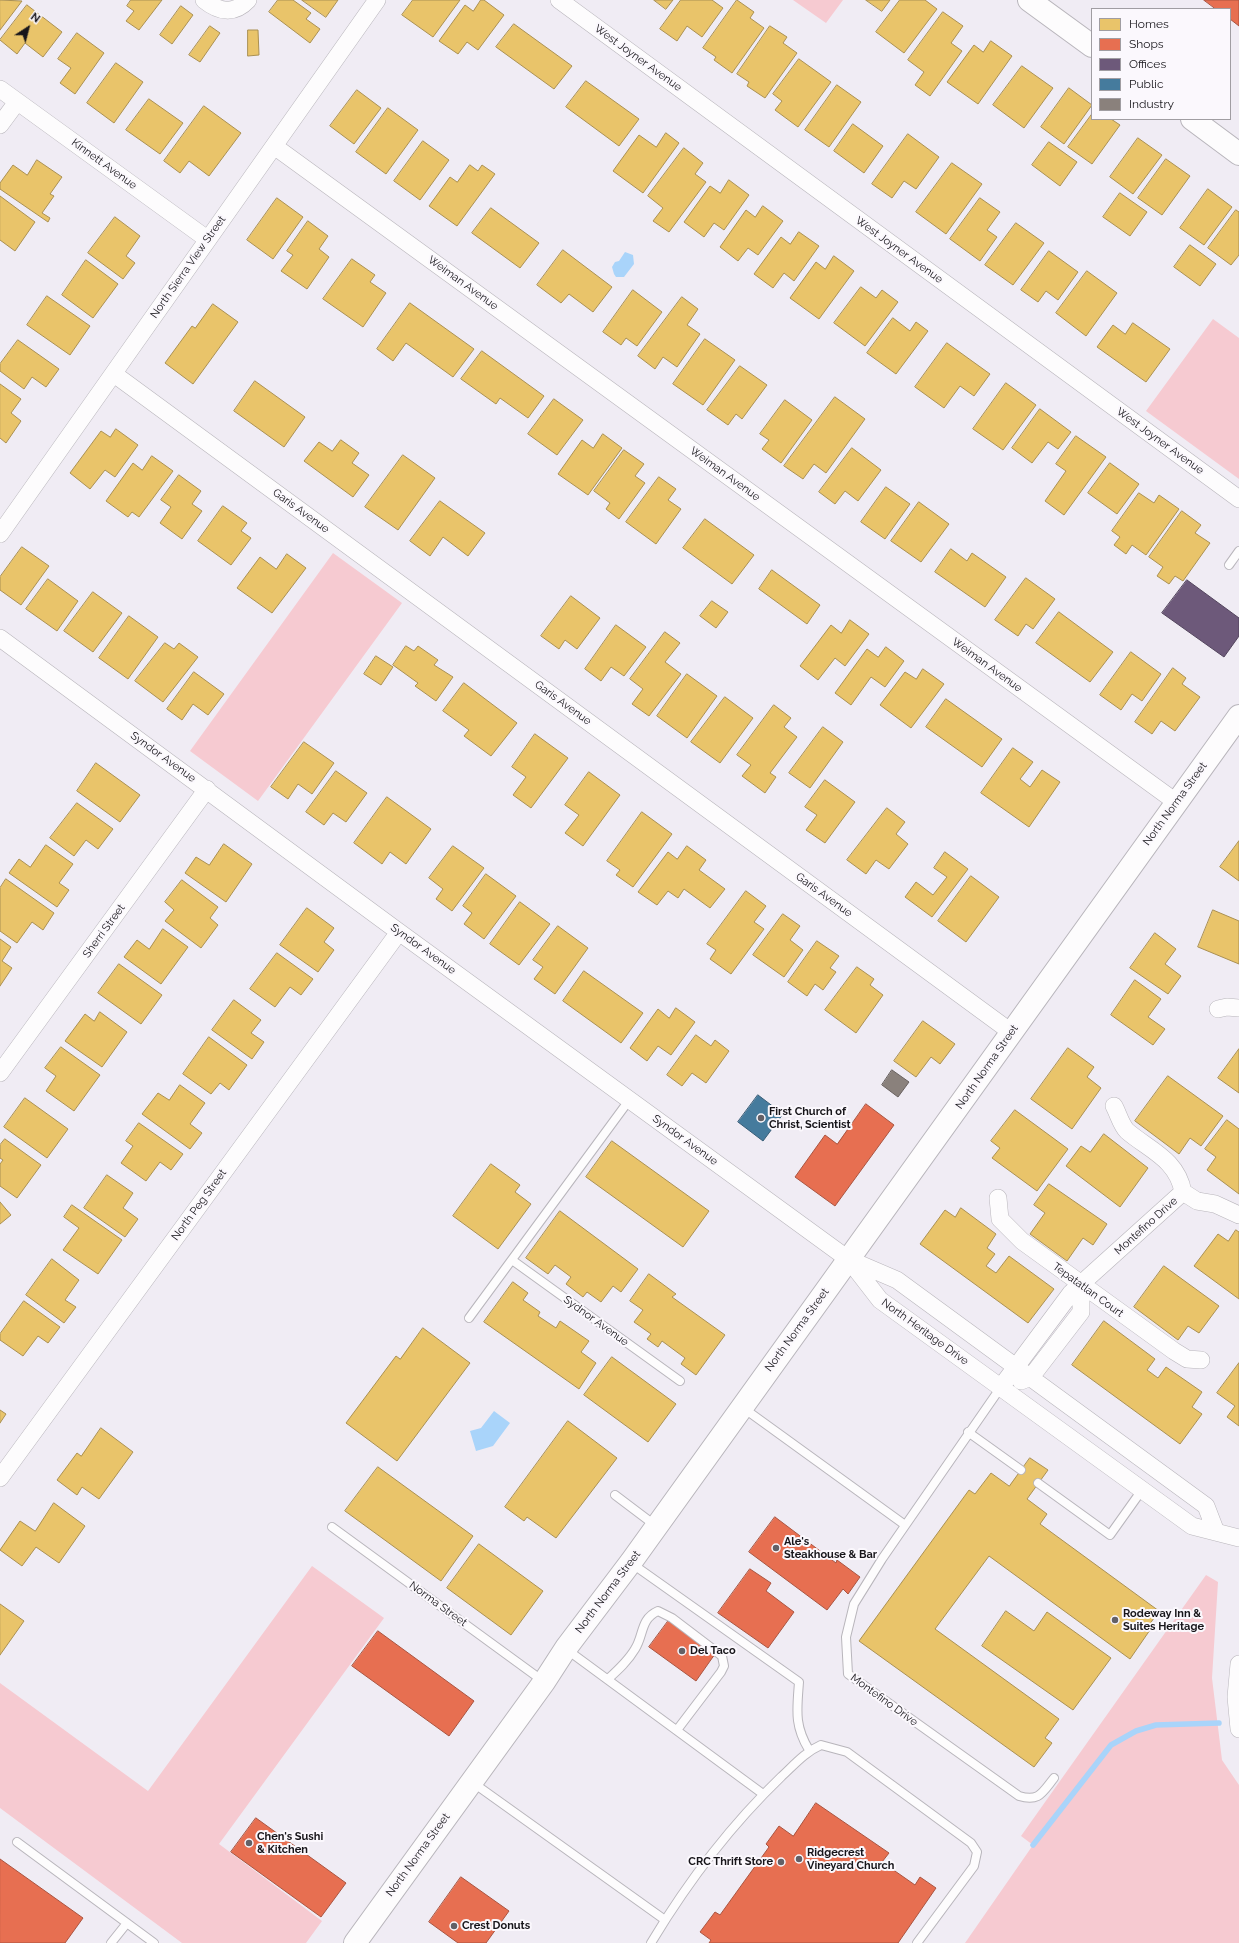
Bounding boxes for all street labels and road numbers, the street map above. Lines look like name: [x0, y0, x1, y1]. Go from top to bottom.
street label: West Joyner Avenue: [592, 22, 684, 94]
street label: Kinnett Avenue: [69, 136, 139, 192]
street label: North Sierra View Street: [148, 213, 228, 321]
street label: West Joyner Avenue: [853, 214, 945, 286]
street label: Weiman Avenue: [425, 253, 501, 313]
street label: West Joyner Avenue: [1114, 405, 1206, 477]
street label: Weiman Avenue: [687, 444, 763, 504]
street label: Garis Avenue: [270, 486, 332, 536]
street label: Weiman Avenue: [949, 635, 1025, 695]
street label: Garis Avenue: [532, 678, 594, 728]
street label: Syndor Avenue: [128, 729, 198, 785]
street label: North Norma Street: [1140, 760, 1210, 848]
street label: Garis Avenue: [793, 870, 855, 920]
street label: Sherri Street: [80, 902, 128, 960]
street label: Syndor Avenue: [388, 921, 458, 977]
street label: North Norma Street: [953, 1022, 1021, 1112]
street label: Syndor Avenue: [650, 1112, 720, 1168]
street label: North Peg Street: [169, 1167, 229, 1243]
street label: Montefino Drive: [1112, 1194, 1180, 1258]
street label: Tepatatlan Court: [1050, 1260, 1126, 1320]
street label: North Norma Street: [762, 1286, 832, 1374]
street label: Sydnor Avenue: [561, 1293, 631, 1349]
street label: North Heritage Drive: [879, 1296, 971, 1368]
street label: North Norma Street: [573, 1548, 643, 1636]
street label: Norma Street: [407, 1579, 469, 1629]
street label: Montefino Drive: [848, 1671, 920, 1729]
street label: North Norma Street: [383, 1811, 453, 1899]

